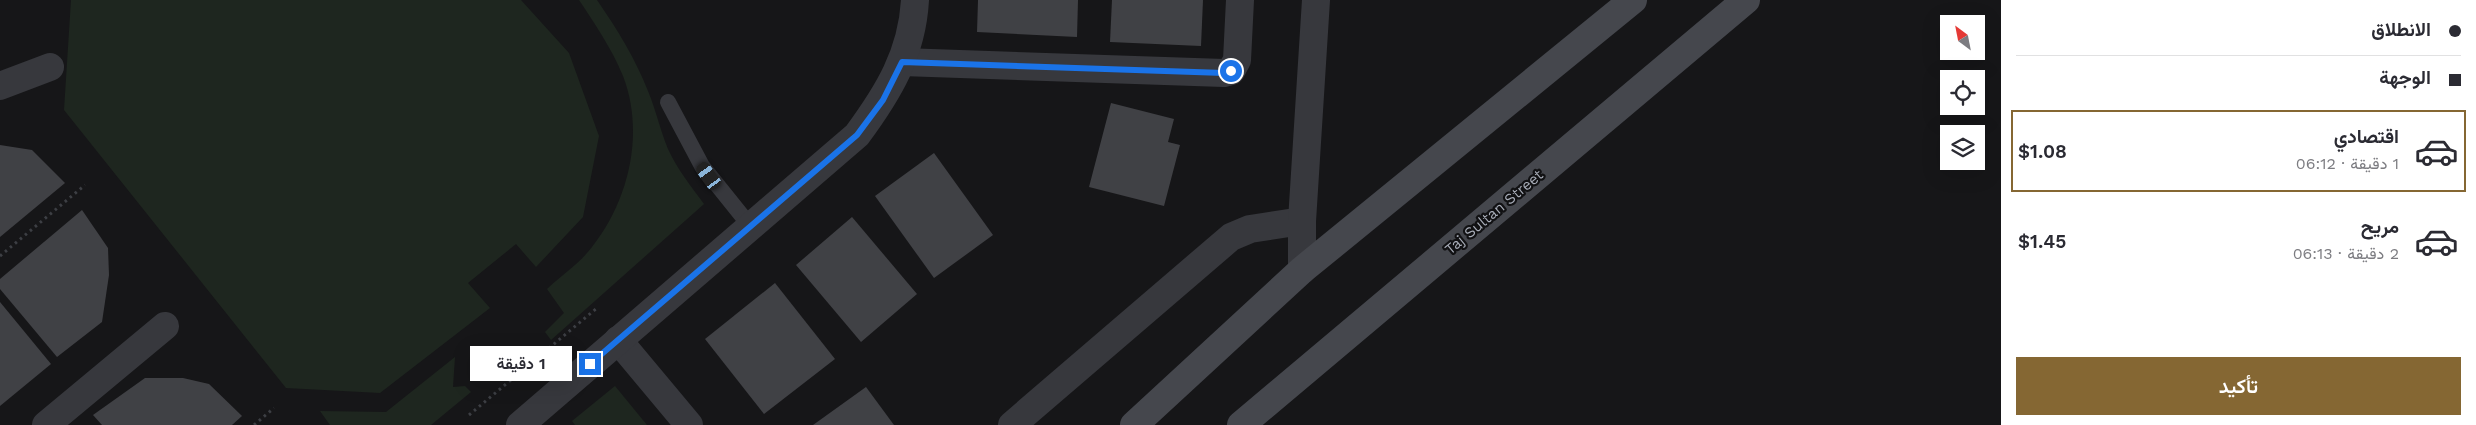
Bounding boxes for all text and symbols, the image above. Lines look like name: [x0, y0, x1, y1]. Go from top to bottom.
north arrow: [1940, 15, 1985, 60]
map controls: [1940, 15, 1985, 170]
text: الانطلاق: [2371, 18, 2431, 41]
route start: [1220, 60, 1242, 82]
text: الوجهة: [2379, 66, 2431, 89]
button: locate: [1940, 70, 1985, 115]
button: layers: [1940, 125, 1985, 170]
text: اقتصادي: [2334, 125, 2399, 148]
icon: car: [2414, 129, 2459, 174]
text: $1.08: [2018, 140, 2067, 163]
text: 1 دقيقة · 06:12: [2296, 154, 2399, 173]
car: [694, 159, 723, 193]
street label: Taj Sultan Street: [1441, 165, 1547, 258]
text: مريح: [2361, 215, 2399, 238]
icon: car: [2414, 219, 2459, 264]
text: $1.45: [2018, 230, 2066, 253]
text: 2 دقيقة · 06:13: [2293, 244, 2399, 263]
callout: 1 دقيقة: [470, 346, 572, 382]
route end: [579, 353, 601, 375]
text: 1 دقيقة: [496, 354, 546, 373]
button: تأكيد: [2016, 357, 2461, 415]

